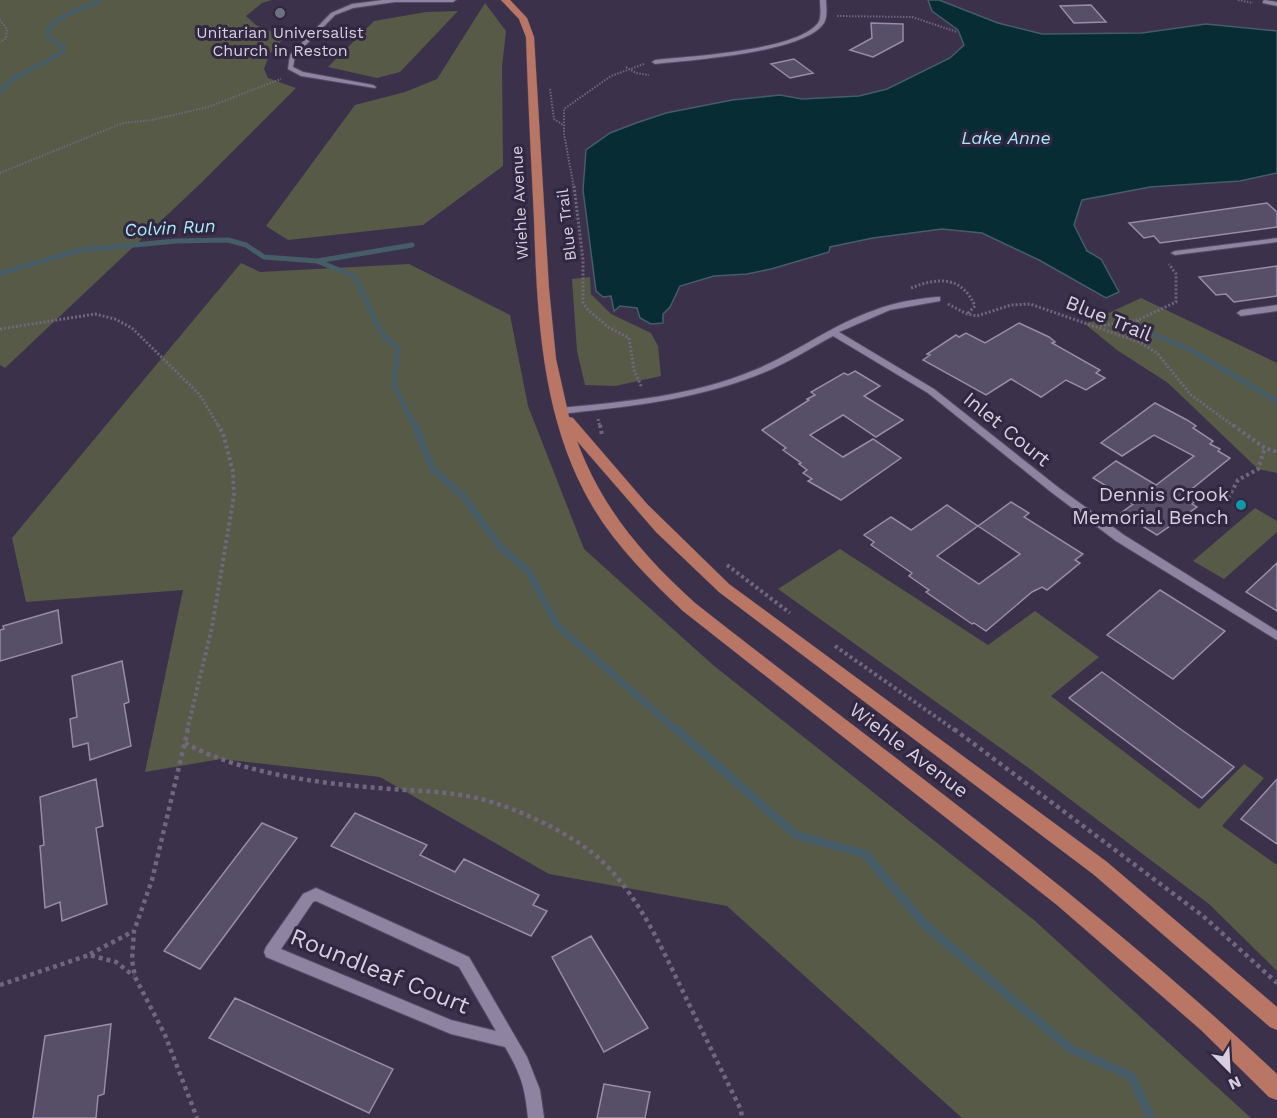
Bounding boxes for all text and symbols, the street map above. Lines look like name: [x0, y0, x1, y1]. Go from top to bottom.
marker: Unitarian Universalist Church in Reston: [273, 6, 287, 20]
place label: Unitarian Universalist Church in Reston: [196, 23, 364, 60]
water label: Lake Anne: [961, 127, 1051, 148]
street label: Wiehle Avenue: [507, 145, 532, 261]
street label: Blue Trail: [553, 188, 580, 262]
water label: Colvin Run: [124, 215, 216, 240]
street label: Blue Trail: [1062, 290, 1156, 346]
street label: Inlet Court: [959, 387, 1056, 472]
place label: Dennis Crook Memorial Bench: [1072, 482, 1229, 529]
marker: Dennis Crook Memorial Bench: [1234, 498, 1248, 512]
street label: Wiehle Avenue: [845, 697, 973, 803]
street label: Roundleaf Court: [286, 922, 474, 1020]
north arrow: [1199, 1040, 1259, 1100]
text: N: [1226, 1072, 1244, 1094]

